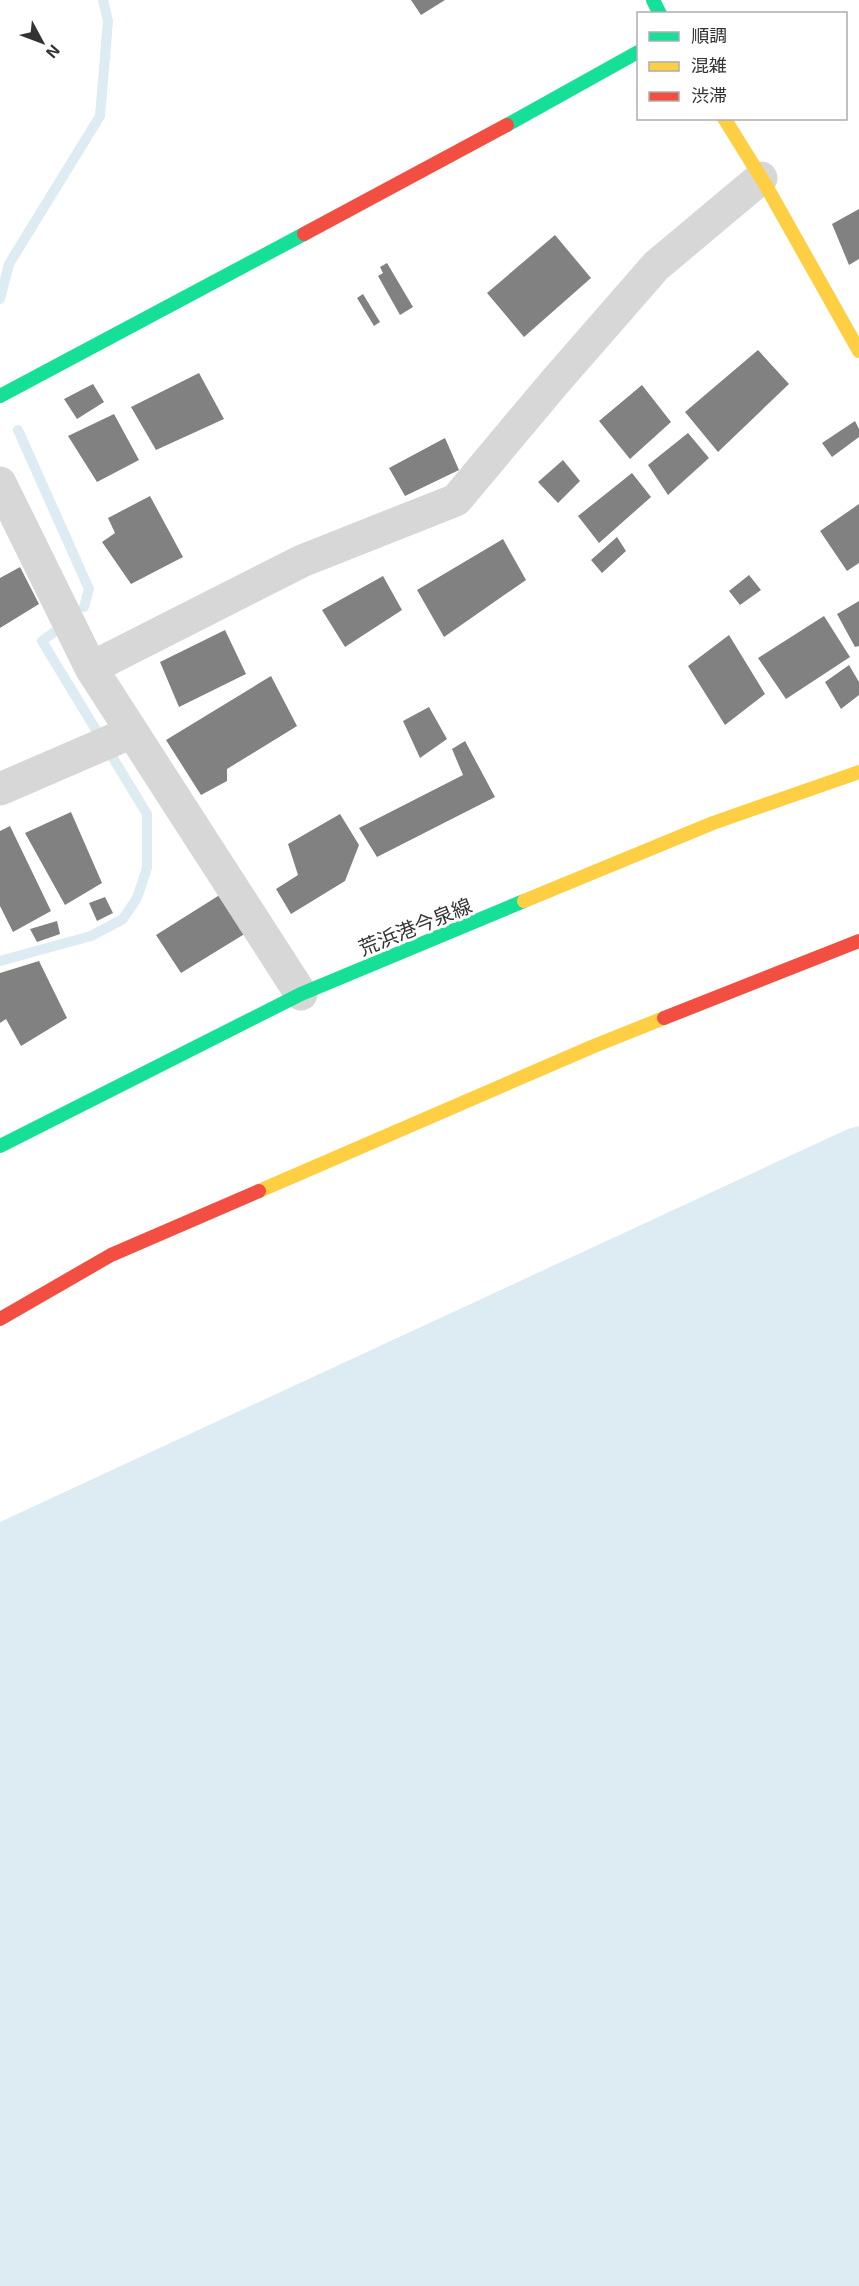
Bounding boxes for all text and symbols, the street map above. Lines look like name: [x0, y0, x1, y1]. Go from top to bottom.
north arrow: [12, 12, 72, 72]
legend: [637, 12, 847, 120]
text: 順調: [691, 24, 727, 46]
text: N: [43, 42, 65, 63]
text: 混雑: [691, 54, 727, 76]
text: 渋滞: [691, 84, 727, 106]
street label: 荒浜港今泉線: [355, 892, 475, 960]

